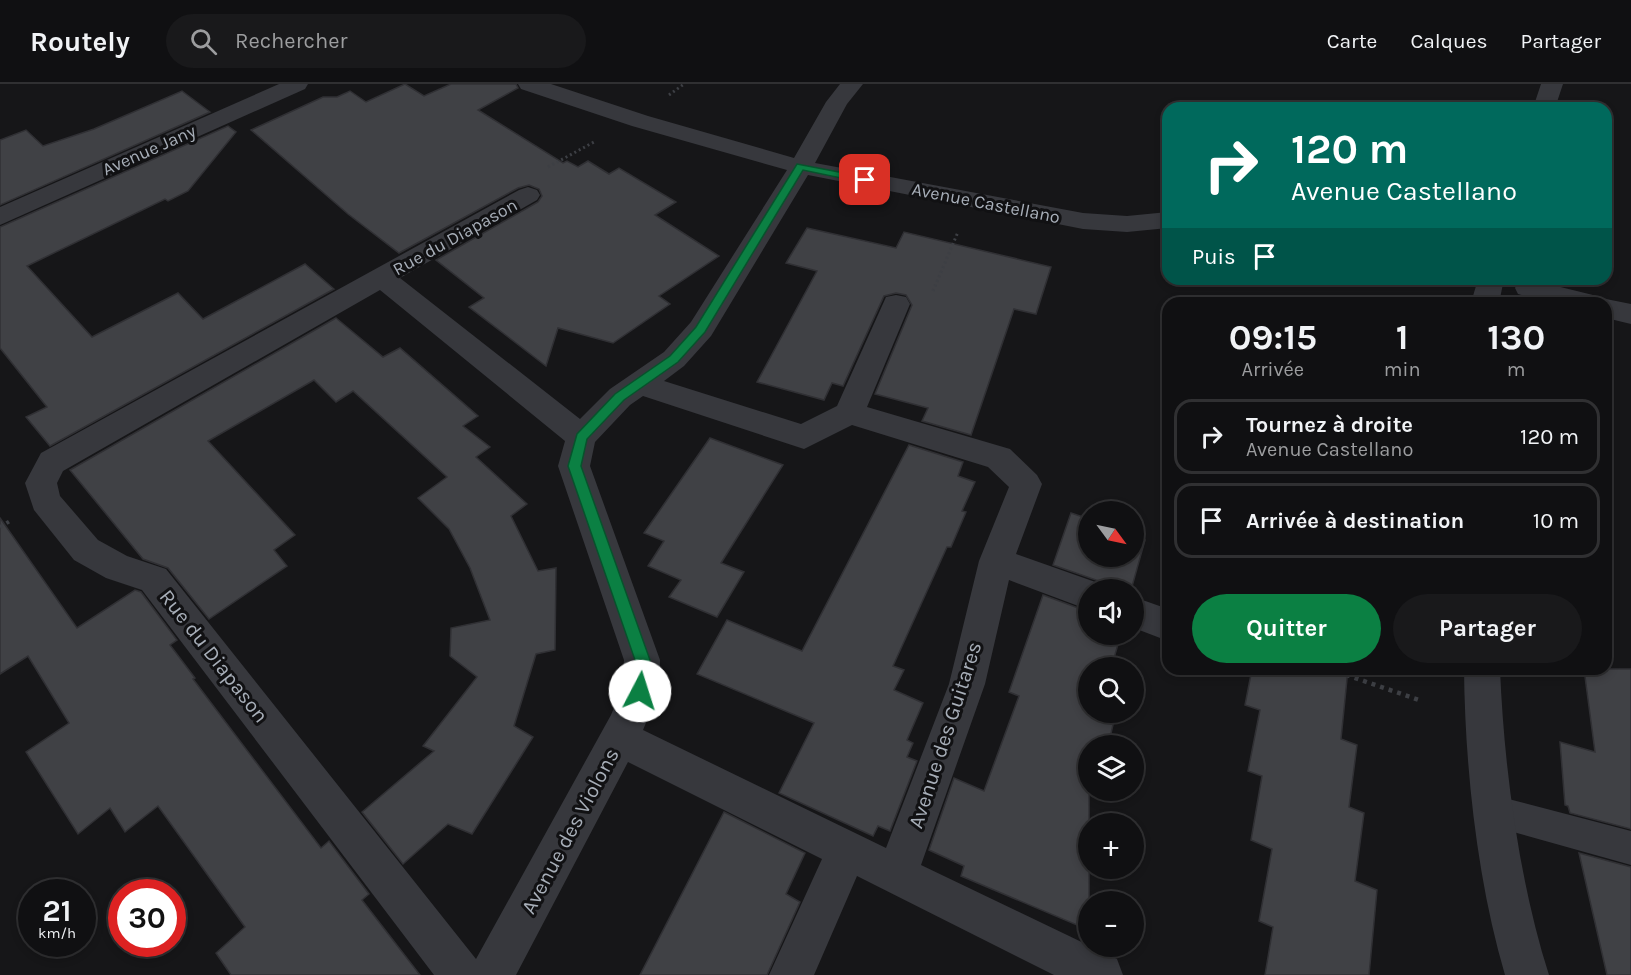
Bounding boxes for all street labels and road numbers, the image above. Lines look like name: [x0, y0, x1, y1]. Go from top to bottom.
street label: Avenue Jany: [99, 119, 200, 180]
street label: Avenue Castellano: [910, 178, 1062, 228]
street label: Rue du Diapason: [389, 194, 521, 280]
street label: Rue du Diapason: [155, 585, 273, 727]
street label: Avenue des Guitares: [904, 639, 986, 831]
street label: Avenue des Violons: [516, 744, 624, 918]

